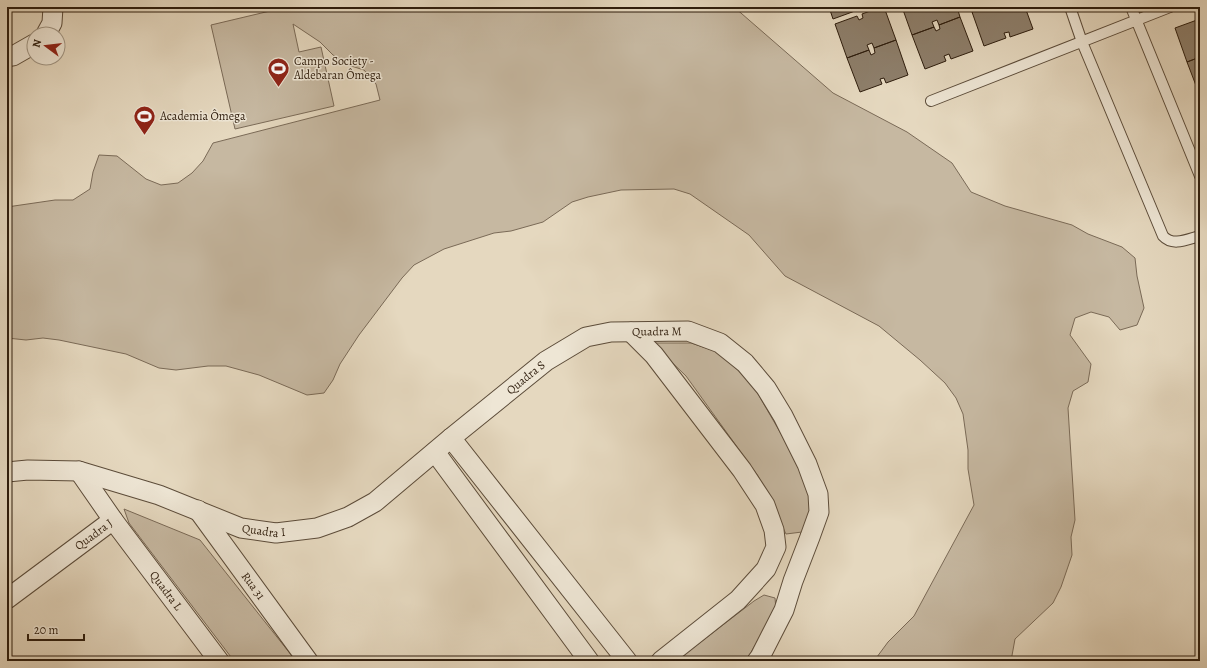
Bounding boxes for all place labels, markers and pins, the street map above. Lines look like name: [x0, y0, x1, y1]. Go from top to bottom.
place label: Campo Society - Aldebaran Ômega: [293, 53, 382, 83]
sports icon: Campo Society - Aldebaran Ômega: [265, 55, 291, 88]
sports icon: Academia Ômega: [131, 103, 157, 136]
place label: Academia Ômega: [159, 108, 246, 124]

